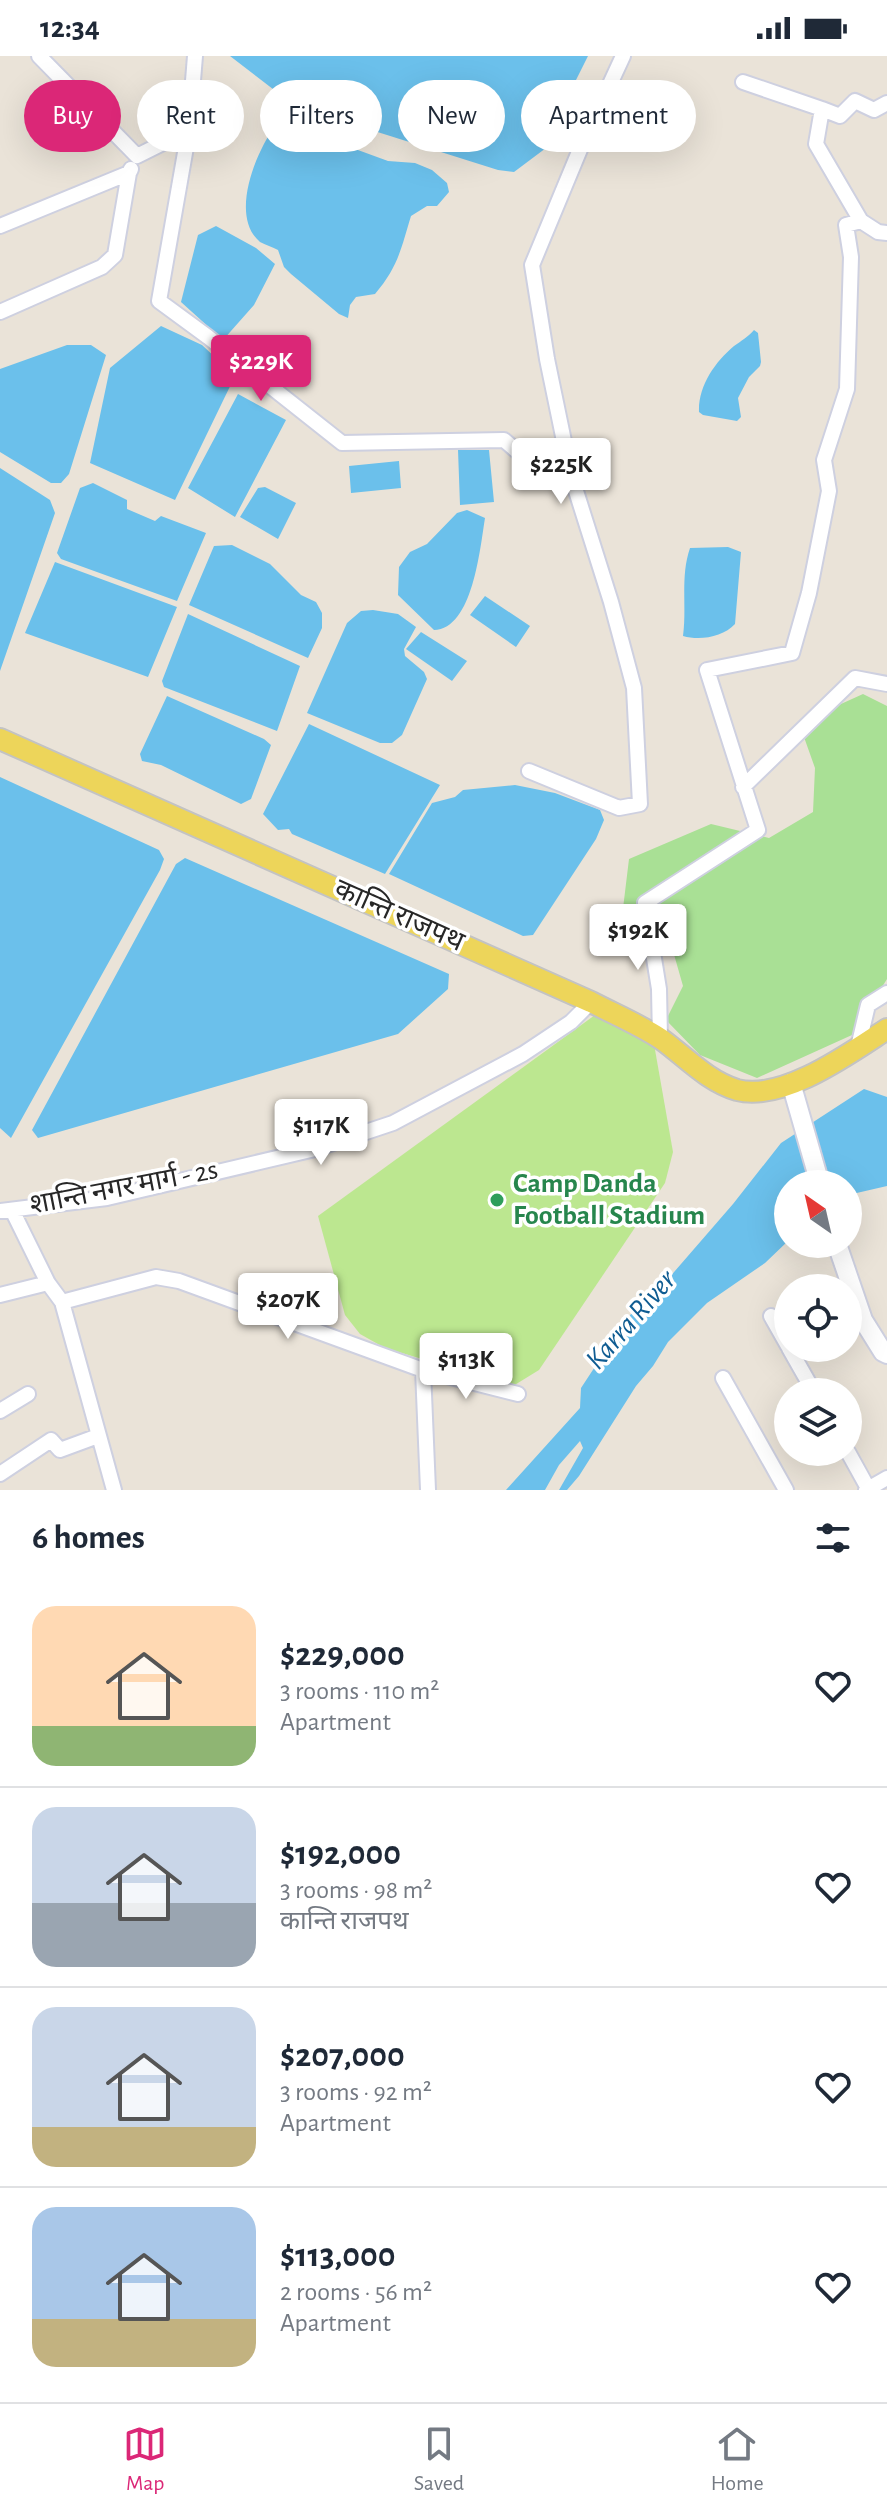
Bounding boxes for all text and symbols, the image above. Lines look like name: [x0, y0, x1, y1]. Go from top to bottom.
text: 12:34: [40, 13, 100, 43]
chip: Buy: [24, 80, 121, 152]
chip: Rent: [137, 80, 244, 152]
chip: Filters: [260, 80, 382, 152]
chip: New: [398, 80, 505, 152]
chip: Apartment: [521, 80, 696, 152]
pin: $229K: [205, 335, 317, 403]
text: $229K: [229, 348, 293, 374]
pin: $225K: [505, 438, 617, 506]
text: $225K: [530, 451, 592, 477]
street label: कान्ति राजपथ: [330, 871, 471, 957]
pin: $192K: [582, 904, 694, 972]
text: $192K: [607, 917, 669, 943]
pin: $117K: [265, 1099, 377, 1167]
text: $117K: [293, 1112, 349, 1138]
street label: शान्ति नगर मार्ग - 2s: [27, 1152, 220, 1220]
place label: Camp Danda Football Stadium: [513, 1170, 705, 1230]
north arrow: [774, 1170, 862, 1258]
map controls: [774, 1170, 862, 1466]
marker: Camp Danda Football Stadium: [488, 1191, 506, 1209]
water label: Karra River: [580, 1264, 683, 1375]
pin: $207K: [232, 1273, 344, 1341]
button: locate: [774, 1274, 862, 1362]
text: $207K: [256, 1286, 320, 1312]
pin: $113K: [410, 1333, 522, 1401]
text: $113K: [438, 1346, 494, 1372]
button: layers: [774, 1378, 862, 1466]
icon: filters: [811, 1516, 855, 1560]
text: 6 homes: [32, 1521, 145, 1555]
icon: home: [96, 1638, 192, 1734]
text: $229,000: [280, 1638, 405, 1672]
icon: heart: [811, 1664, 855, 1708]
text: 3 rooms · 110 m²: [280, 1678, 439, 1704]
text: Apartment: [280, 1709, 391, 1735]
text: $192,000: [280, 1837, 401, 1871]
icon: home: [96, 1839, 192, 1935]
icon: heart: [811, 1865, 855, 1909]
text: 3 rooms · 98 m²: [280, 1877, 432, 1903]
text: कान्ति राजपथ: [280, 1908, 409, 1934]
icon: home: [96, 2039, 192, 2135]
text: $207,000: [280, 2039, 405, 2073]
icon: heart: [811, 2065, 855, 2109]
text: 3 rooms · 92 m²: [280, 2079, 432, 2105]
text: Apartment: [280, 2110, 391, 2136]
icon: home: [96, 2239, 192, 2335]
text: $113,000: [280, 2239, 395, 2273]
icon: heart: [811, 2265, 855, 2309]
text: 2 rooms · 56 m²: [280, 2279, 432, 2305]
text: Apartment: [280, 2310, 391, 2336]
tab: Map: [123, 2422, 167, 2496]
tab: Saved: [414, 2422, 464, 2496]
tab: Home: [711, 2422, 764, 2496]

